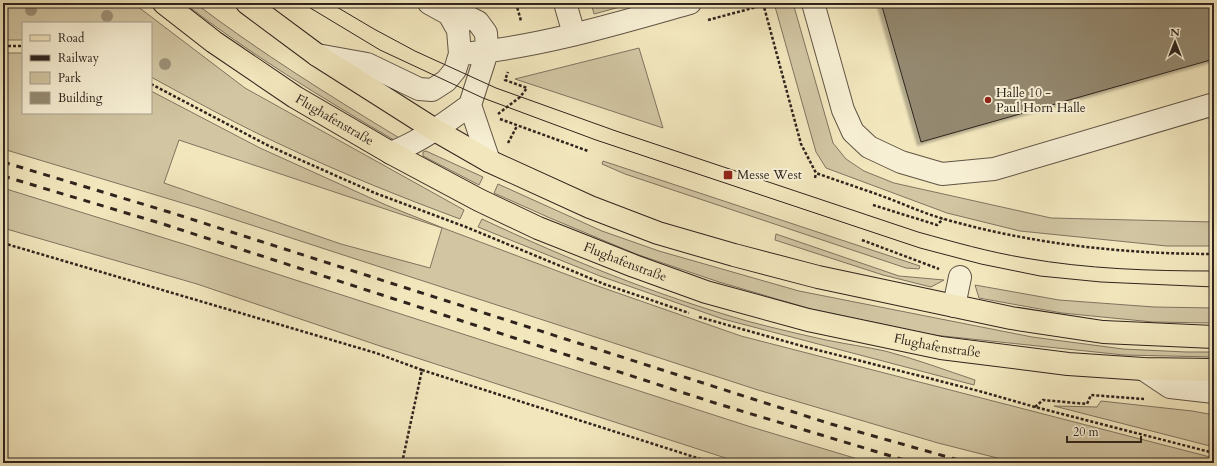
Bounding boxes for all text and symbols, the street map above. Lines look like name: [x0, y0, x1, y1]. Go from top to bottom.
legend: [22, 22, 152, 114]
north arrow: [1155, 22, 1195, 62]
text: N: [1170, 25, 1180, 40]
text: Road: [58, 30, 85, 46]
text: Railway: [58, 50, 100, 66]
text: Park: [58, 70, 82, 86]
place label: Halle 10 - Paul Horn Halle: [996, 84, 1086, 117]
text: Building: [58, 90, 103, 106]
street label: Flughafenstraße: [292, 90, 377, 150]
marker: Halle 10 - Paul Horn Halle: [983, 95, 993, 105]
place label: Messe West: [737, 166, 802, 184]
marker: Messe West: [722, 169, 734, 181]
street label: Flughafenstraße: [581, 238, 669, 286]
street label: Flughafenstraße: [892, 329, 982, 362]
scale bar: [1067, 418, 1141, 444]
text: 20 m: [1073, 424, 1100, 440]

